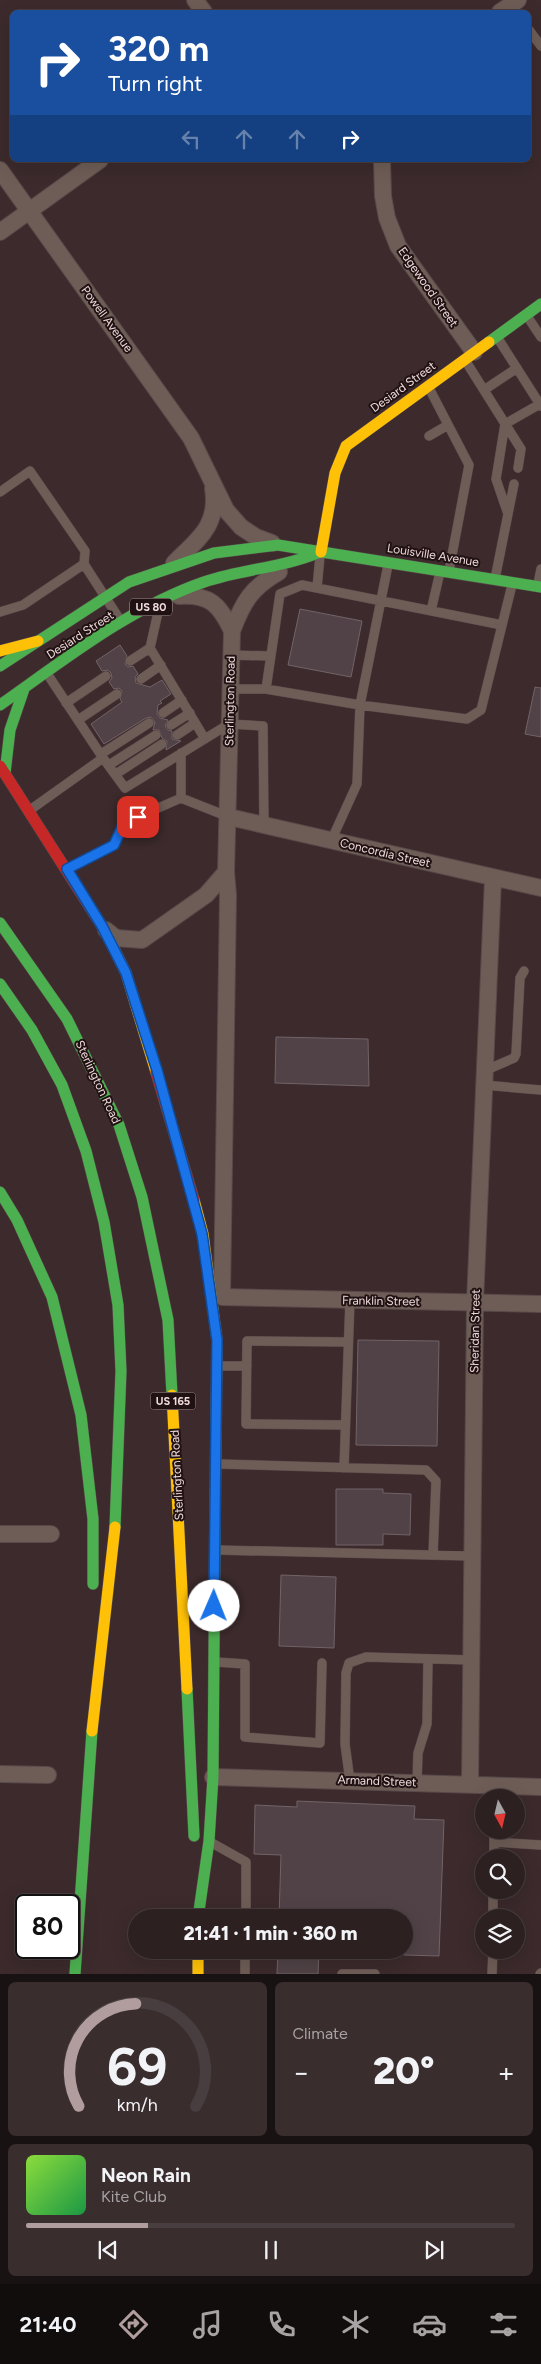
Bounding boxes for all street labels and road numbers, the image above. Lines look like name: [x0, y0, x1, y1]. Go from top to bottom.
street label: Edgewood Street: [395, 244, 461, 330]
street label: Powell Avenue: [78, 283, 136, 355]
street label: Desiard Street: [368, 358, 439, 415]
street label: Louisville Avenue: [386, 541, 480, 569]
road number: US 80: [130, 598, 172, 616]
street label: Desiard Street: [44, 608, 116, 662]
street label: Sterlington Road: [222, 656, 238, 746]
street label: Concordia Street: [338, 836, 432, 870]
street label: Sterlington Road: [73, 1038, 123, 1126]
street label: Sheridan Street: [467, 1288, 483, 1373]
street label: Franklin Street: [342, 1293, 420, 1309]
road number: US 165: [150, 1392, 196, 1410]
street label: Sterlington Road: [168, 1429, 186, 1521]
street label: Armand Street: [337, 1773, 417, 1789]

